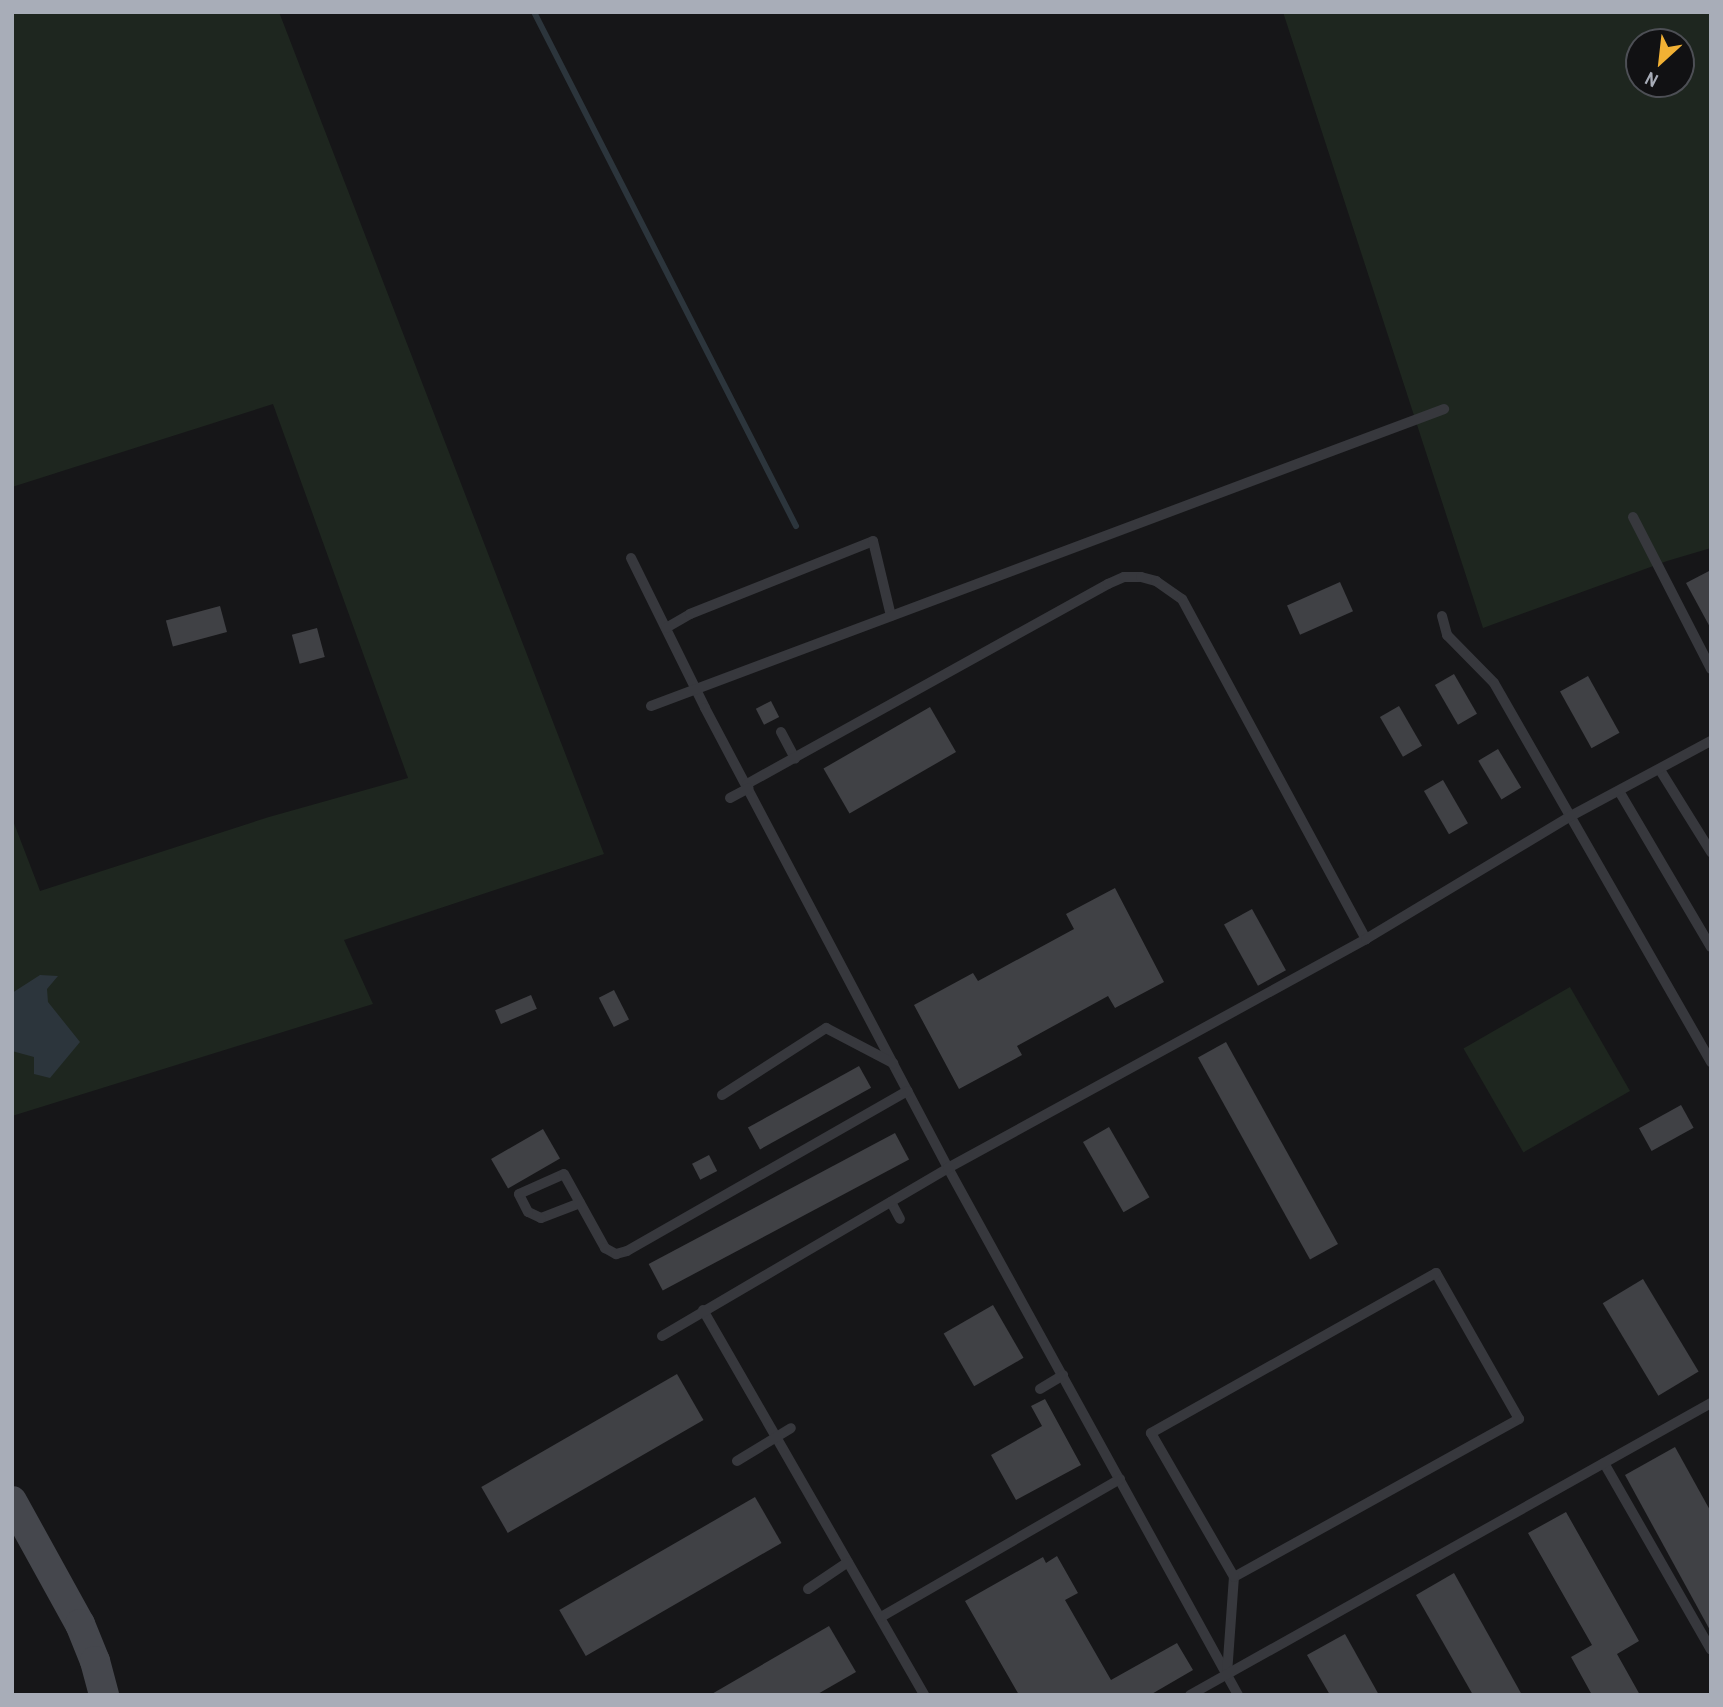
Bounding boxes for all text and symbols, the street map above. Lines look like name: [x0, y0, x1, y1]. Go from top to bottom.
north arrow: [1625, 28, 1695, 98]
text: N: [1640, 66, 1662, 94]

